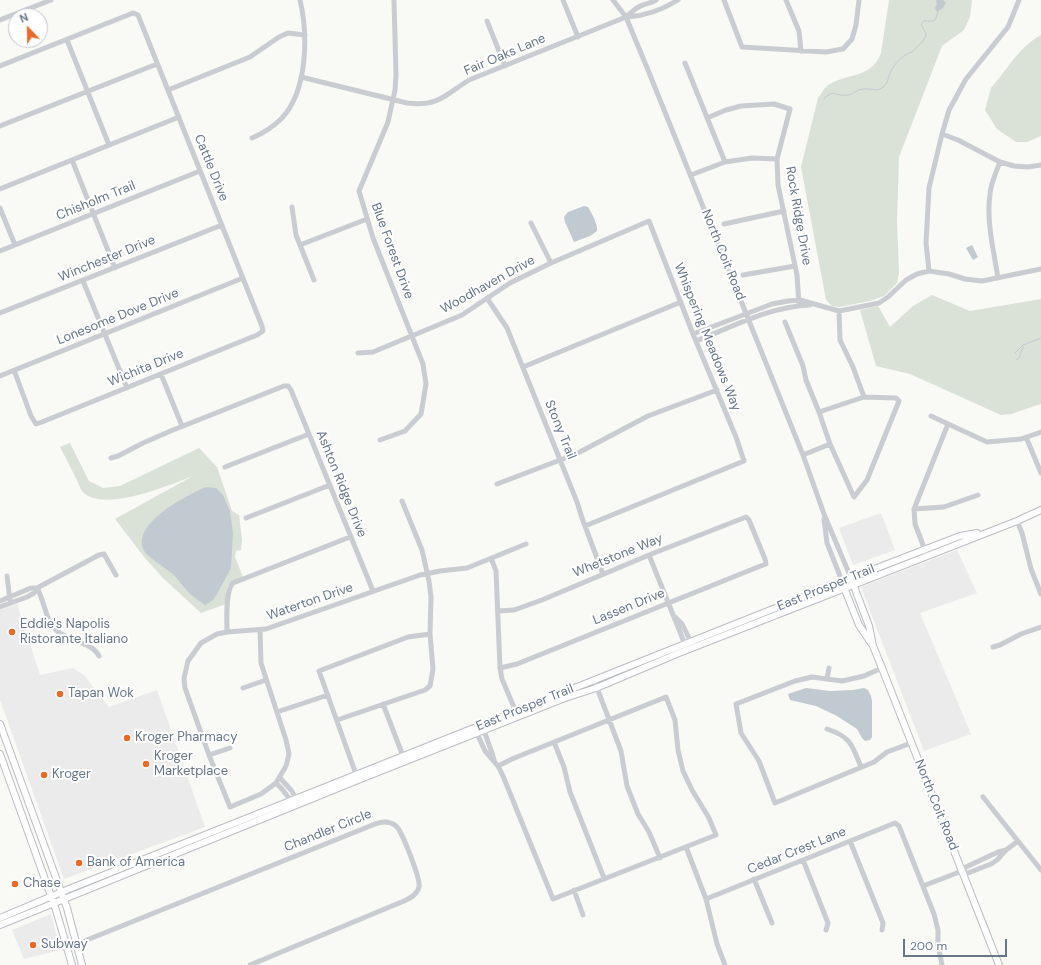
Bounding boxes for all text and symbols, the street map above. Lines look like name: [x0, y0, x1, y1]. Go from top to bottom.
north arrow: [8, 8, 48, 48]
text: N: [18, 10, 30, 26]
street label: Fair Oaks Lane: [462, 31, 548, 79]
street label: Cattle Drive: [190, 132, 232, 204]
street label: Rock Ridge Drive: [782, 165, 814, 267]
street label: Chisholm Trail: [54, 178, 138, 224]
street label: Blue Forest Drive: [367, 201, 417, 301]
street label: North Coit Road: [698, 207, 748, 303]
street label: Winchester Drive: [56, 232, 158, 286]
street label: Woodhaven Drive: [438, 253, 538, 317]
street label: Whispering Meadows Way: [670, 261, 744, 413]
street label: Lonesome Dove Drive: [55, 285, 181, 349]
street label: Wichita Drive: [106, 346, 186, 390]
street label: Stony Trail: [541, 398, 579, 462]
street label: Ashton Ridge Drive: [312, 428, 370, 540]
street label: Whetstone Way: [571, 531, 665, 581]
street label: East Prosper Trail: [775, 561, 877, 615]
street label: Waterton Drive: [265, 580, 355, 624]
street label: Lassen Drive: [591, 586, 667, 628]
place label: Eddie's Napolis Ristorante Italiano: [20, 617, 128, 648]
marker: Eddie's Napolis Ristorante Italiano: [7, 627, 17, 637]
street label: East Prosper Trail: [474, 681, 576, 735]
place label: Tapan Wok: [68, 686, 134, 702]
marker: Tapan Wok: [55, 689, 65, 699]
place label: Kroger Pharmacy: [135, 730, 237, 746]
marker: Kroger Pharmacy: [122, 733, 132, 743]
place label: Kroger Marketplace: [154, 749, 228, 780]
street label: North Coit Road: [911, 757, 961, 853]
marker: Kroger Marketplace: [141, 759, 151, 769]
place label: Kroger: [52, 767, 91, 783]
marker: Kroger: [39, 770, 49, 780]
street label: Chandler Circle: [282, 806, 374, 856]
street label: Cedar Crest Lane: [745, 824, 849, 878]
place label: Bank of America: [87, 855, 185, 871]
marker: Bank of America: [74, 858, 84, 868]
place label: Chase: [23, 876, 61, 892]
marker: Chase: [10, 879, 20, 889]
scale bar: [905, 931, 1009, 957]
place label: Subway: [41, 937, 88, 953]
text: 200 m: [910, 938, 947, 954]
marker: Subway: [28, 940, 38, 950]

